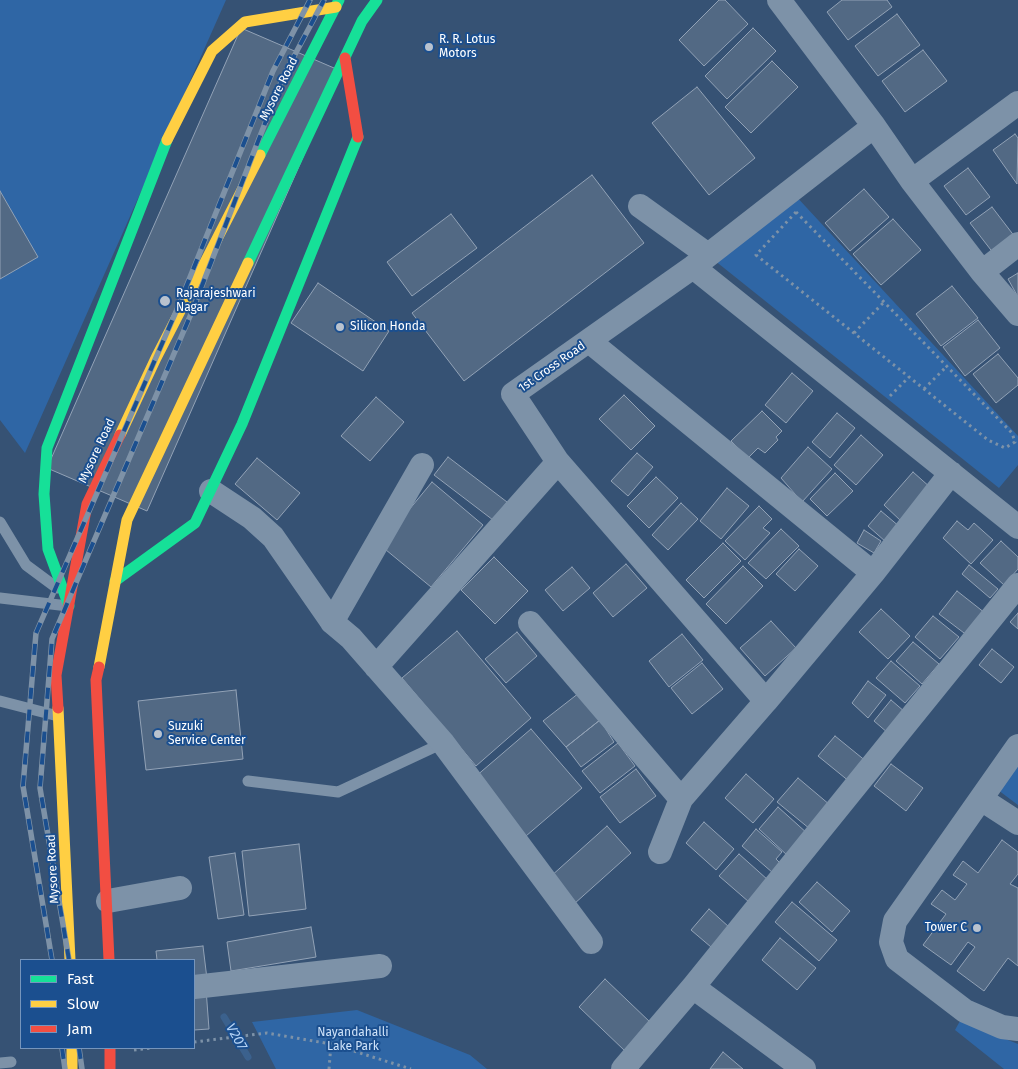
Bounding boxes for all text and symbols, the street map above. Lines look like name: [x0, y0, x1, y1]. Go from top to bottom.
place label: R. R. Lotus Motors: [439, 33, 495, 61]
marker: R. R. Lotus Motors: [423, 41, 435, 53]
street label: Mysore Road: [257, 55, 301, 123]
place label: Rajarajeshwari Nagar: [176, 287, 256, 315]
marker: Rajarajeshwari Nagar: [158, 294, 172, 308]
place label: Silicon Honda: [350, 320, 425, 334]
marker: Silicon Honda: [334, 321, 346, 333]
street label: 1st Cross Road: [516, 339, 588, 395]
street label: Mysore Road: [76, 416, 118, 486]
place label: Suzuki Service Center: [168, 720, 246, 748]
marker: Suzuki Service Center: [152, 728, 164, 740]
street label: Mysore Road: [44, 834, 62, 904]
place label: Tower C: [925, 921, 967, 935]
marker: Tower C: [971, 922, 983, 934]
legend: [20, 959, 195, 1049]
text: Fast: [67, 970, 94, 988]
text: Slow: [67, 995, 99, 1013]
text: Jam: [67, 1020, 93, 1038]
water label: V207: [222, 1021, 250, 1053]
park label: Nayandahalli Lake Park: [317, 1026, 389, 1054]

